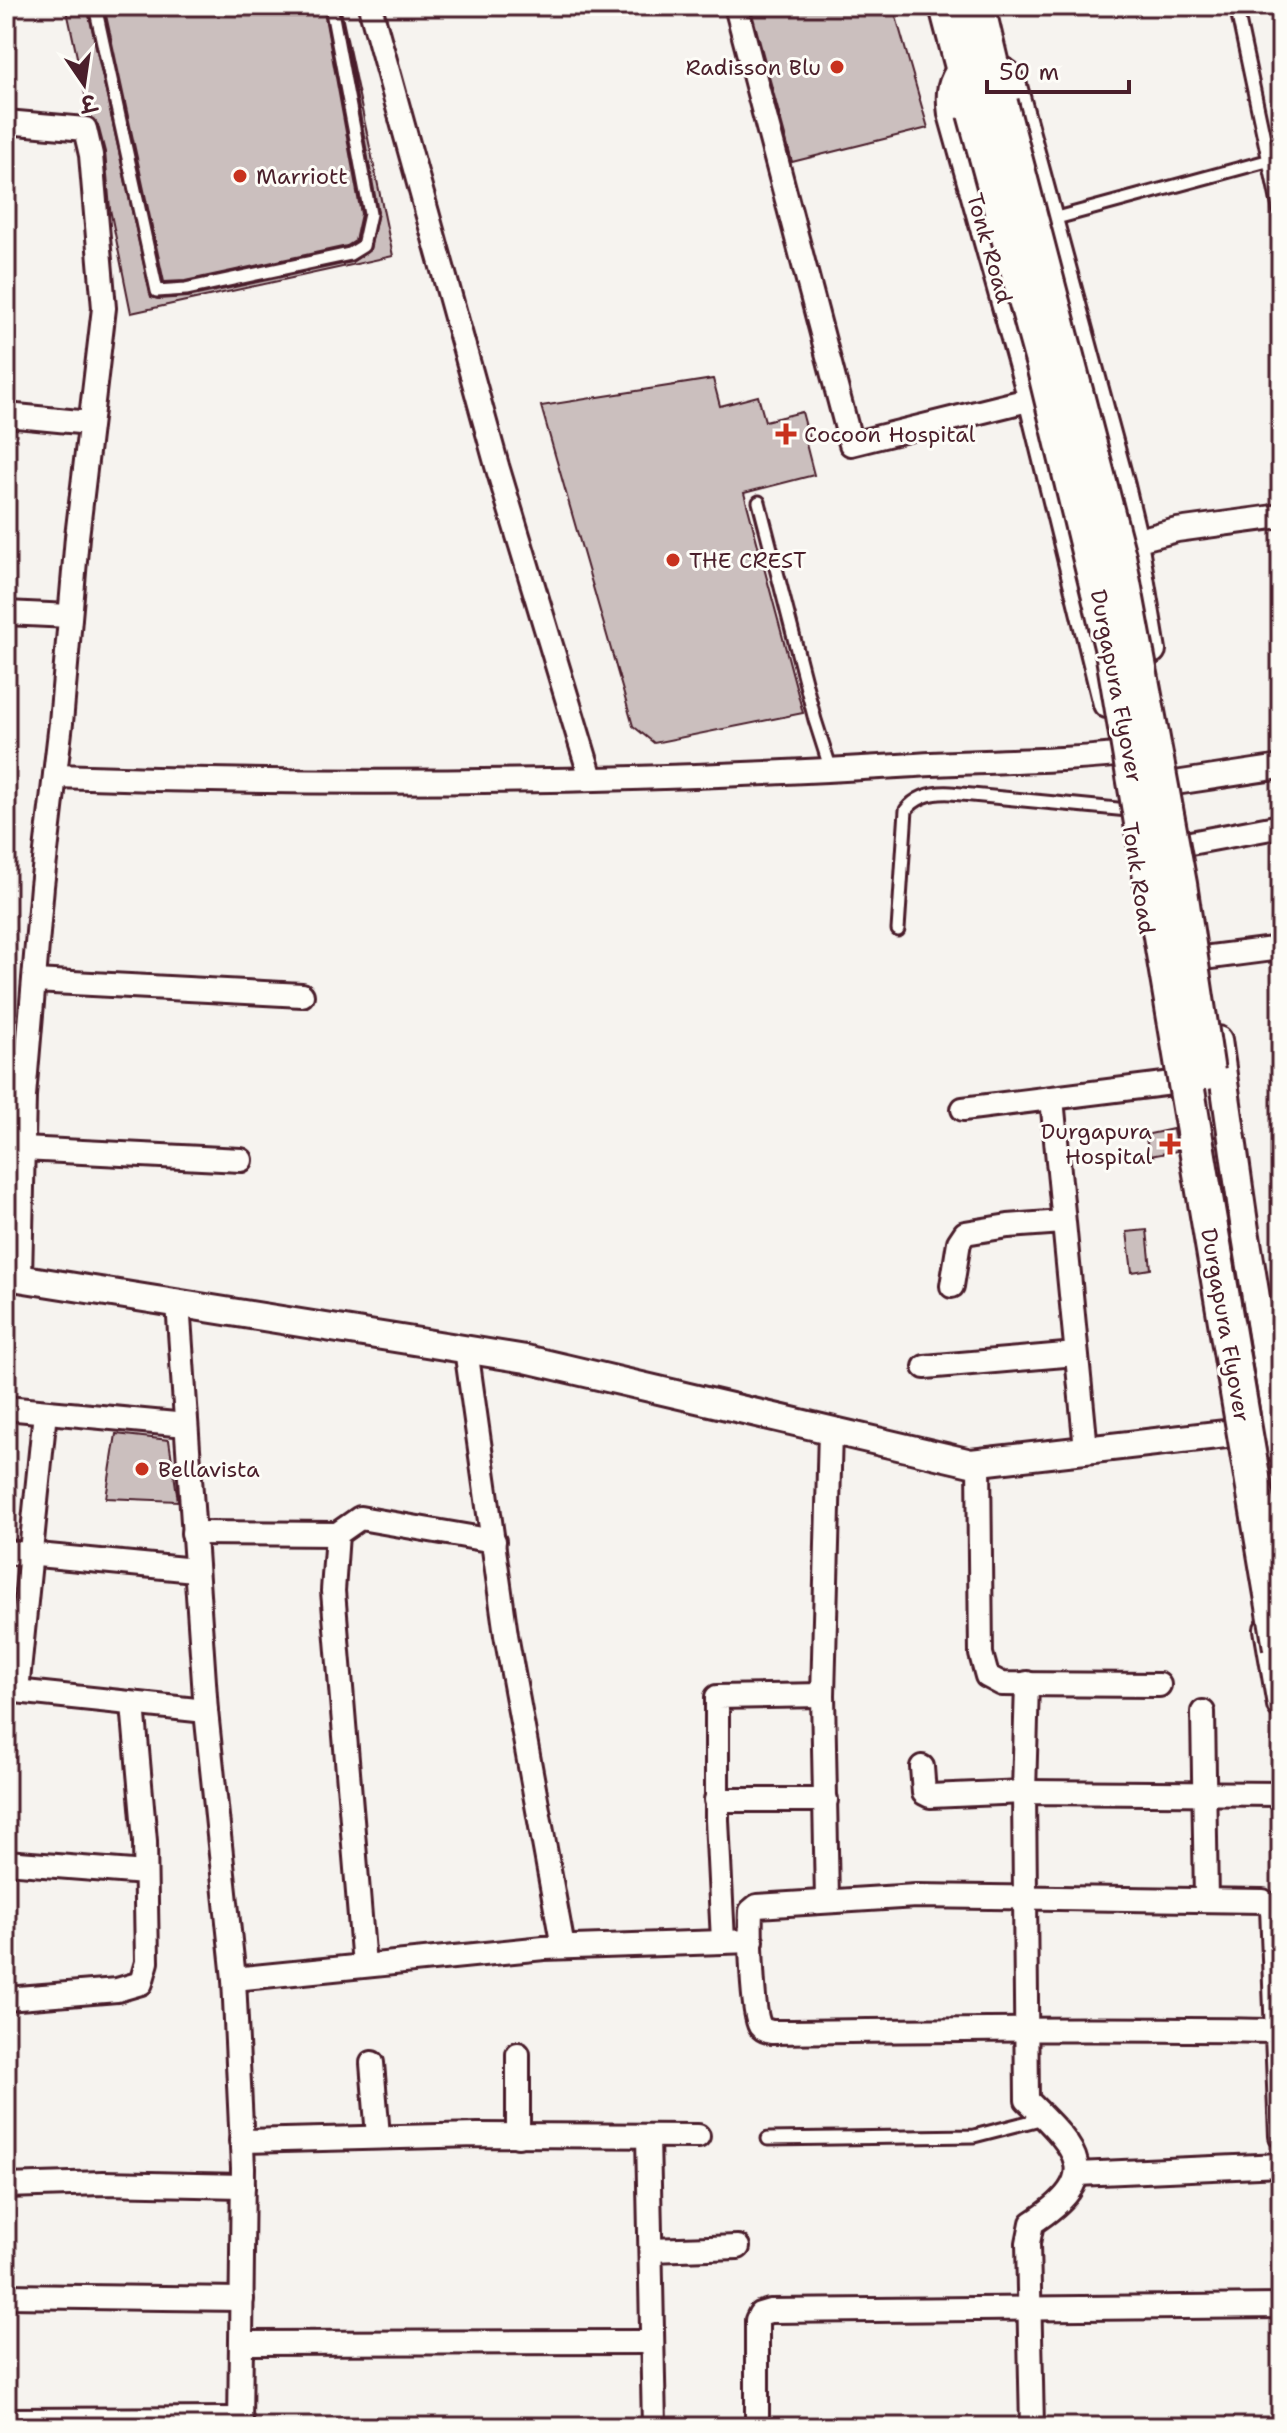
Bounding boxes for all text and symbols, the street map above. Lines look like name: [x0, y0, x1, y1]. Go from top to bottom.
north arrow: [44, 44, 124, 124]
scale bar: [987, 44, 1129, 94]
place label: Radisson Blu: [686, 53, 821, 82]
text: 50 m: [999, 56, 1059, 88]
marker: Radisson Blu: [828, 58, 846, 76]
text: उ: [76, 87, 101, 119]
place label: Marriott: [256, 162, 348, 191]
marker: Marriott: [231, 167, 249, 185]
street label: Tonk Road: [960, 190, 1019, 307]
place label: Cocoon Hospital: [804, 420, 976, 449]
marker: Cocoon Hospital: [775, 423, 797, 445]
place label: THE CREST: [689, 546, 807, 575]
marker: THE CREST: [664, 551, 682, 569]
street label: Durgapura Flyover: [1084, 587, 1149, 785]
street label: Tonk Road: [1115, 820, 1162, 936]
place label: Durgapura Hospital: [1041, 1117, 1152, 1171]
marker: Durgapura Hospital: [1159, 1133, 1181, 1155]
street label: Durgapura Flyover: [1194, 1226, 1257, 1424]
place label: Bellavista: [158, 1455, 260, 1484]
marker: Bellavista: [133, 1460, 151, 1478]

